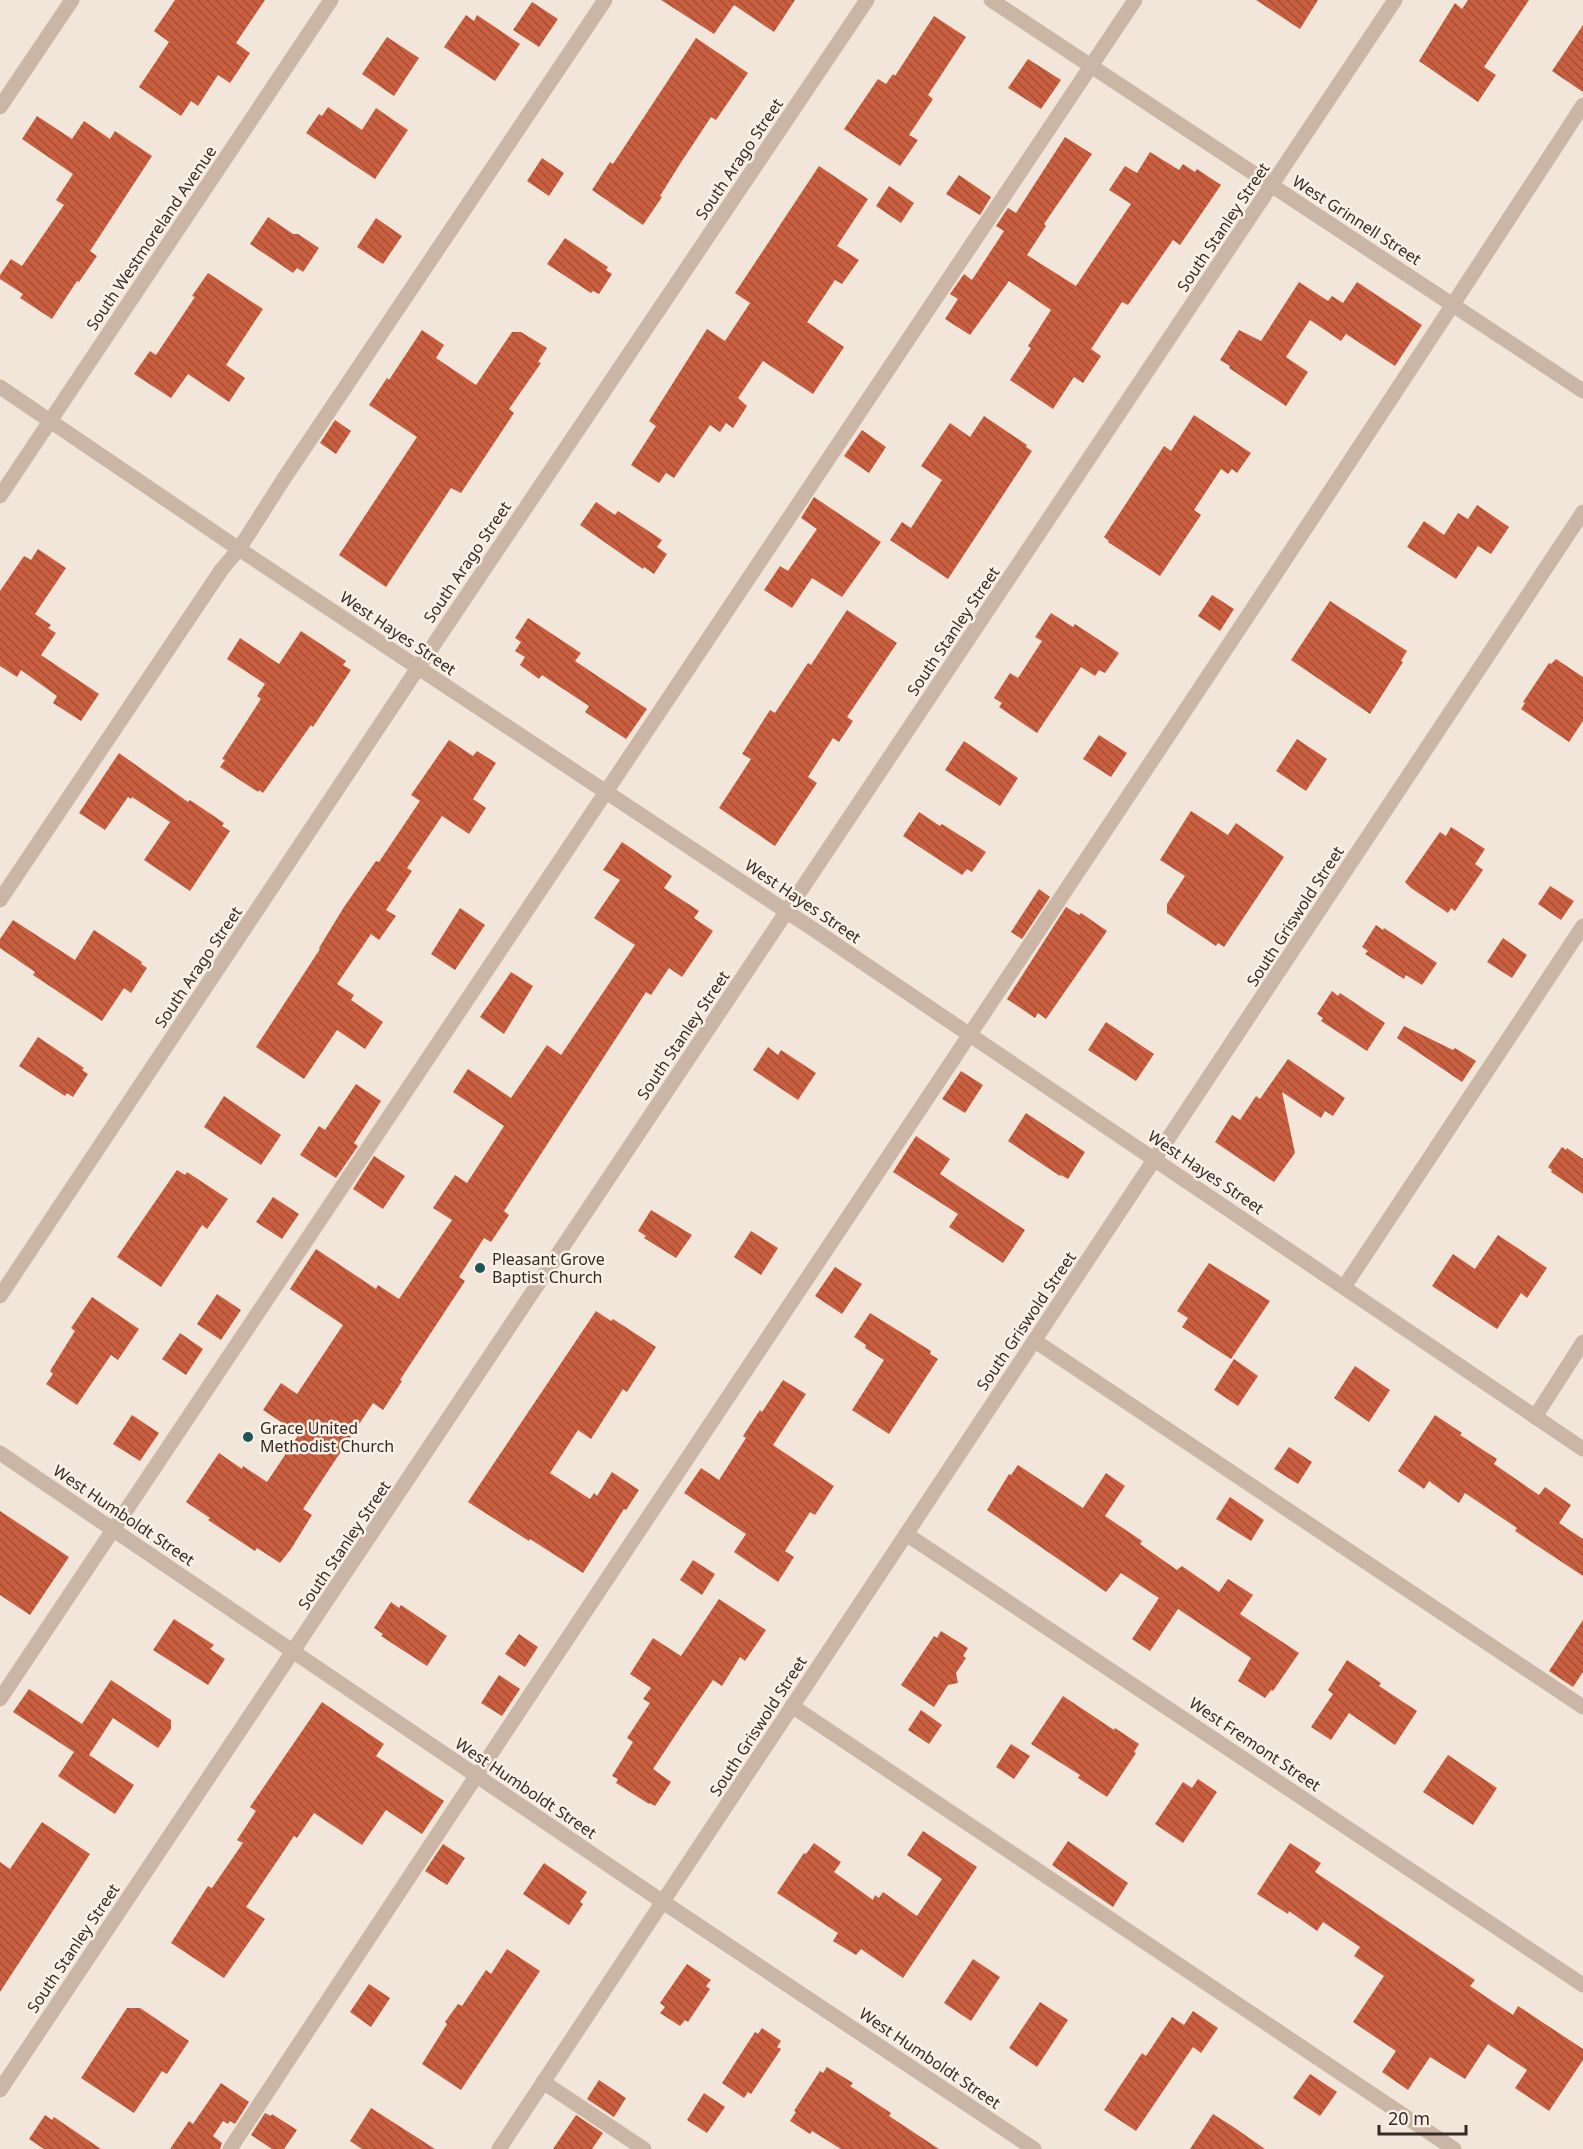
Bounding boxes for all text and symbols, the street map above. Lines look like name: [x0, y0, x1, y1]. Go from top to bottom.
street label: South Arago Street: [690, 94, 788, 224]
street label: South Westmoreland Avenue: [81, 141, 221, 335]
street label: South Stanley Street: [1172, 158, 1275, 296]
street label: West Grinnell Street: [1288, 170, 1426, 270]
street label: South Arago Street: [418, 497, 516, 627]
street label: South Stanley Street: [902, 562, 1005, 700]
street label: West Hayes Street: [336, 586, 461, 680]
street label: South Griswold Street: [1241, 841, 1349, 990]
street label: West Hayes Street: [741, 854, 866, 948]
street label: South Arago Street: [149, 902, 247, 1032]
street label: South Stanley Street: [632, 966, 735, 1104]
street label: West Hayes Street: [1144, 1125, 1269, 1219]
street label: South Griswold Street: [971, 1247, 1081, 1395]
place label: Pleasant Grove Baptist Church: [492, 1248, 605, 1288]
marker: Pleasant Grove Baptist Church: [473, 1261, 487, 1275]
place label: Grace United Methodist Church: [260, 1417, 394, 1457]
marker: Grace United Methodist Church: [241, 1430, 255, 1444]
street label: West Humboldt Street: [49, 1459, 199, 1571]
street label: South Stanley Street: [293, 1476, 396, 1614]
street label: South Griswold Street: [704, 1651, 812, 1800]
street label: West Fremont Street: [1185, 1692, 1325, 1796]
street label: West Humboldt Street: [451, 1732, 601, 1844]
street label: South Stanley Street: [22, 1879, 125, 2017]
street label: West Humboldt Street: [855, 2002, 1005, 2114]
scale bar: [1379, 2098, 1466, 2136]
text: 20 m: [1388, 2106, 1430, 2130]

